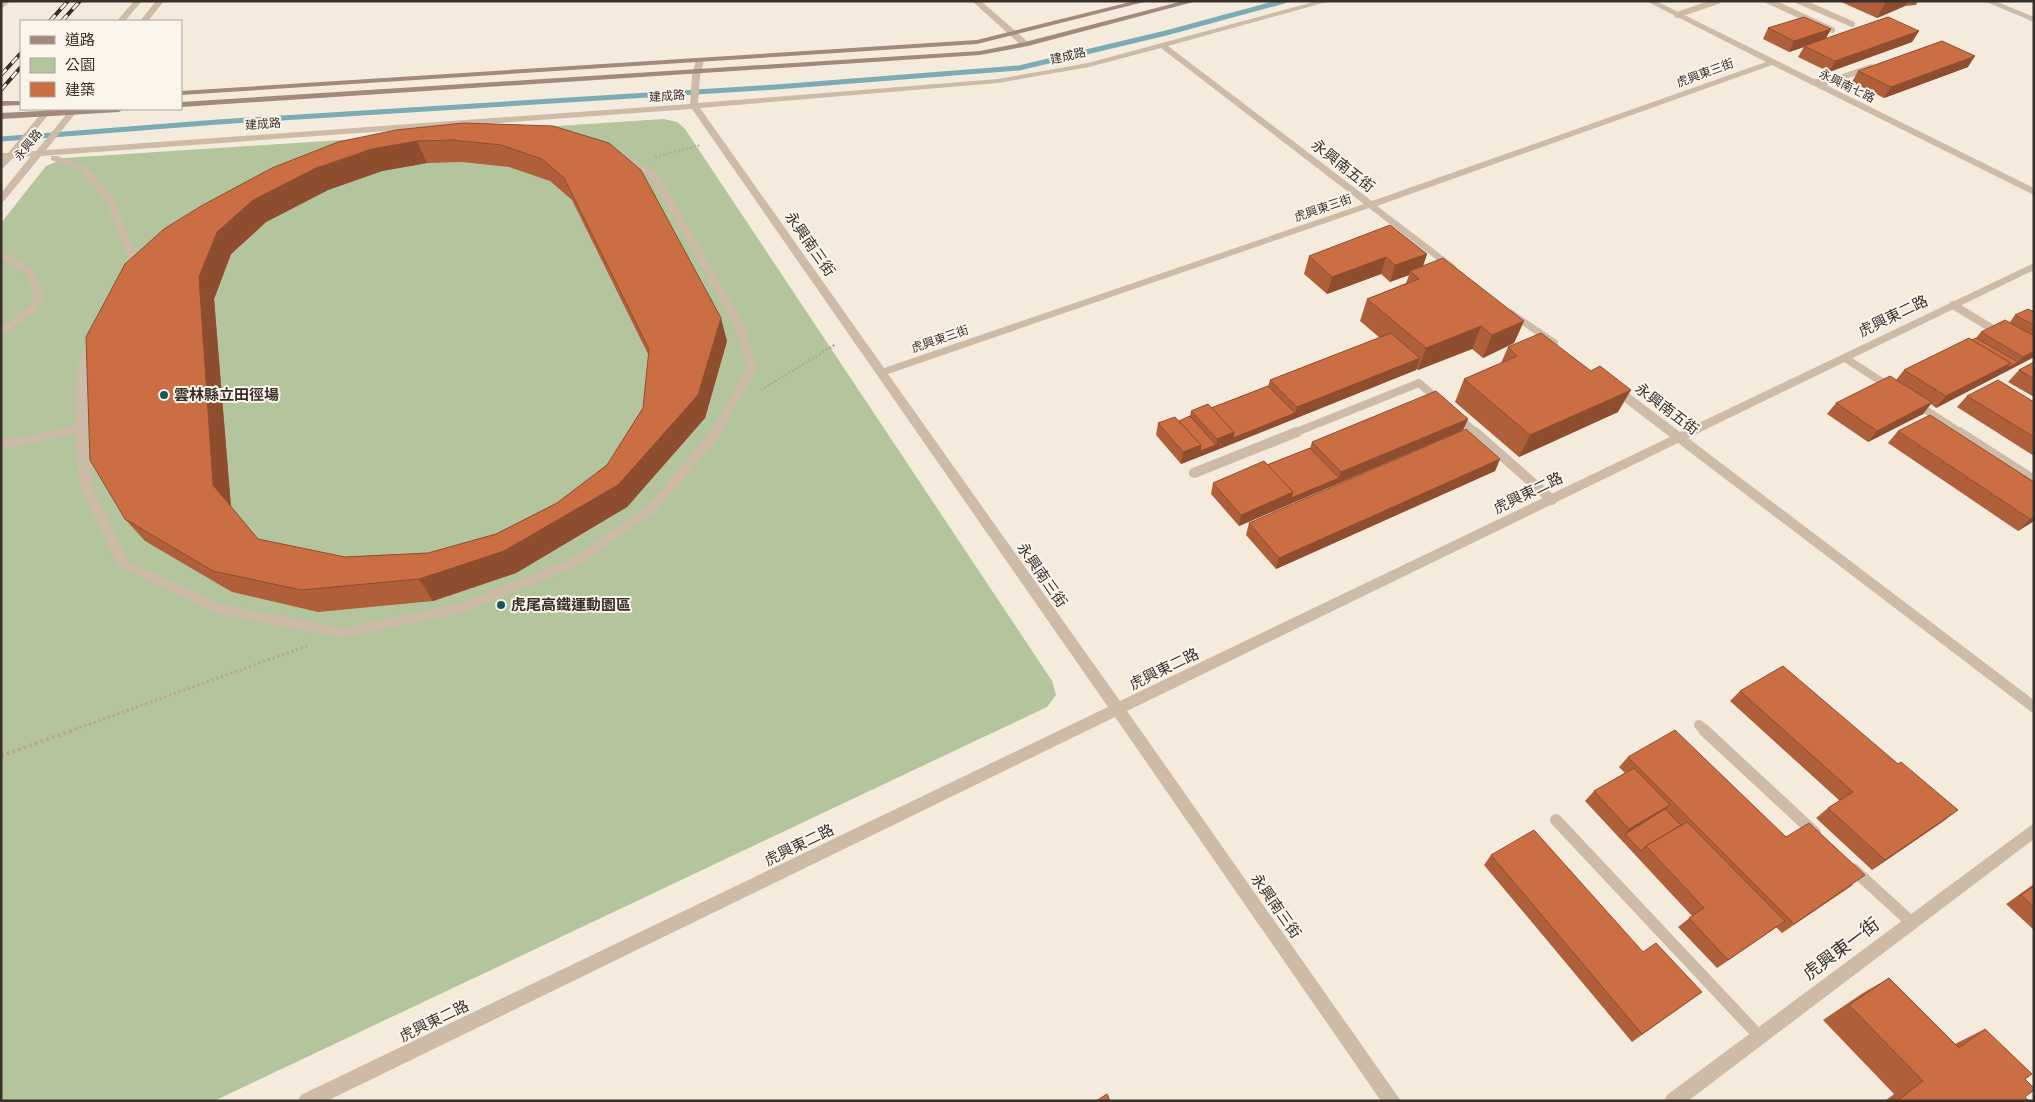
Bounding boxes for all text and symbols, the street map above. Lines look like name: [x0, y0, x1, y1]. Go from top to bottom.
legend: [20, 20, 182, 110]
text: 道路: [65, 30, 95, 50]
street label: 建成路: [1049, 44, 1087, 68]
text: 公園: [65, 55, 95, 75]
street label: 虎興東三街: [1674, 55, 1736, 91]
street label: 永興南七路: [1817, 66, 1877, 106]
text: 建築: [65, 80, 95, 100]
street label: 建成路: [648, 87, 686, 105]
street label: 建成路: [244, 115, 282, 133]
street label: 永興路: [10, 126, 46, 164]
street label: 永興南五街: [1307, 135, 1379, 197]
street label: 虎興東三街: [1292, 191, 1354, 225]
street label: 永興南三街: [780, 208, 840, 280]
street label: 虎興東二路: [1855, 291, 1931, 341]
street label: 虎興東三街: [909, 322, 971, 356]
street label: 永興南五街: [1631, 378, 1703, 440]
place label: 雲林縣立田徑場: [174, 385, 279, 405]
marker: 雲林縣立田徑場: [158, 389, 170, 401]
street label: 虎興東二路: [1490, 468, 1566, 518]
street label: 永興南三街: [1012, 539, 1072, 611]
place label: 虎尾高鐵運動園區: [511, 595, 631, 615]
marker: 虎尾高鐵運動園區: [495, 599, 507, 611]
street label: 虎興東二路: [1126, 644, 1202, 694]
street label: 虎興東二路: [761, 820, 837, 870]
street label: 永興南三街: [1246, 870, 1306, 942]
street label: 虎興東一街: [1798, 912, 1884, 986]
street label: 虎興東二路: [396, 996, 472, 1046]

